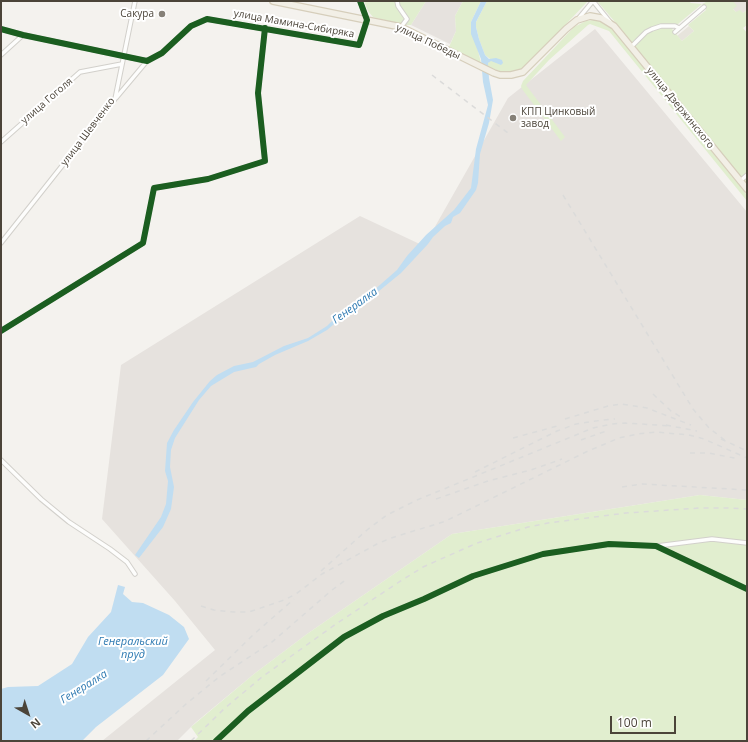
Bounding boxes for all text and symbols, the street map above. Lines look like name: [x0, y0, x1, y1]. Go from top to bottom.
street label: улица Мамина-Сибиряка: [233, 7, 355, 41]
place label: Сакура: [120, 8, 154, 20]
marker: Сакура: [157, 9, 167, 19]
street label: улица Победы: [394, 22, 462, 62]
street label: улица Дзержинского: [643, 65, 717, 151]
street label: улица Гоголя: [19, 75, 75, 127]
street label: улица Шевченко: [58, 95, 118, 169]
place label: КПП Цинковый завод: [521, 106, 595, 130]
marker: КПП Цинковый завод: [508, 113, 518, 123]
water label: Генералка: [330, 285, 380, 327]
water label: Генеральский пруд: [98, 635, 168, 661]
water label: Генералка: [58, 667, 110, 707]
north arrow: [8, 694, 48, 734]
scale bar: [612, 708, 678, 734]
text: 100 m: [617, 714, 652, 731]
text: N: [28, 715, 44, 732]

